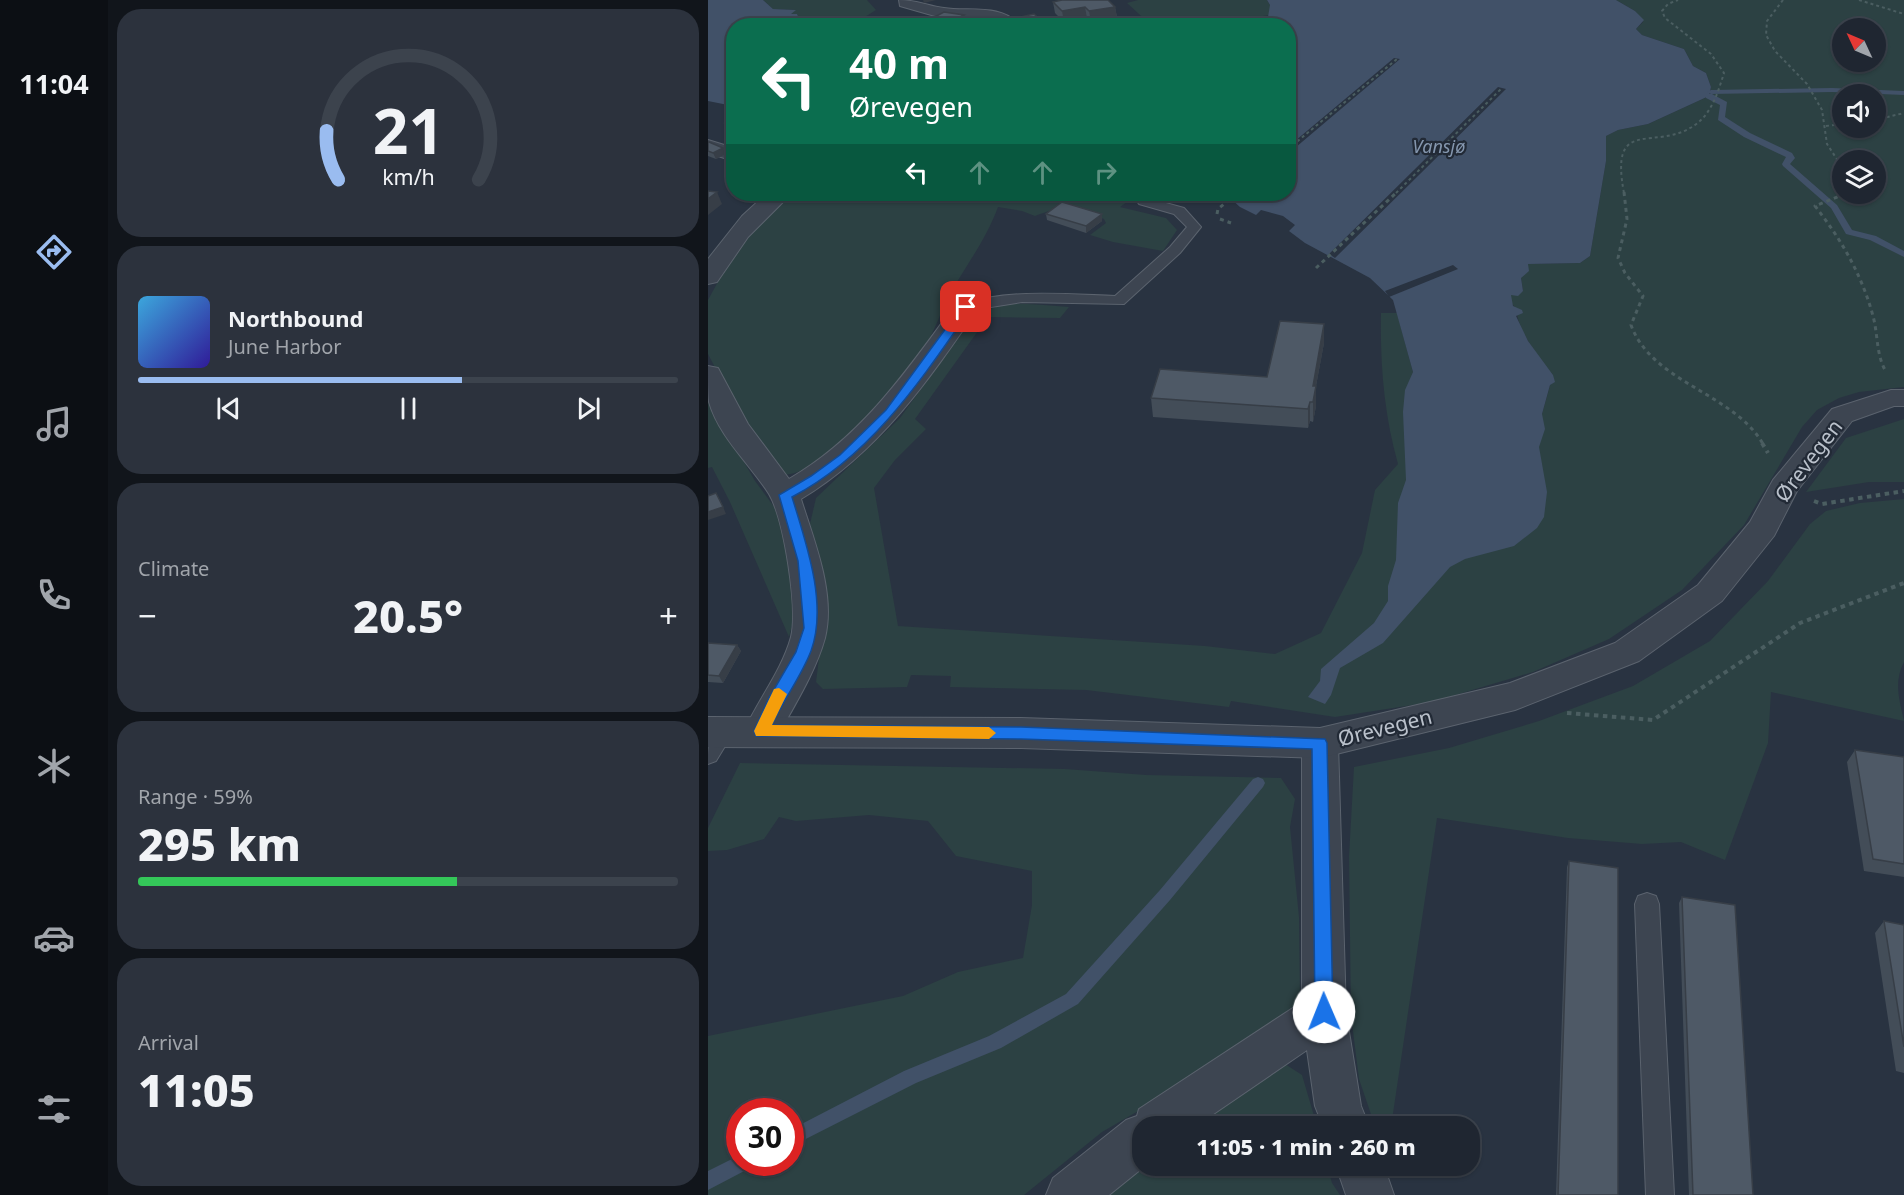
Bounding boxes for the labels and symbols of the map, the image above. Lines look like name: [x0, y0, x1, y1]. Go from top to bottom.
north arrow: [1832, 18, 1886, 72]
water label: Vansjø: [1413, 134, 1465, 158]
pin: [940, 281, 991, 332]
street label: Ørevegen: [1768, 414, 1848, 507]
street label: Ørevegen: [1335, 702, 1435, 752]
position arrow: [1292, 980, 1356, 1044]
speed limit sign: 30: [726, 1098, 804, 1176]

